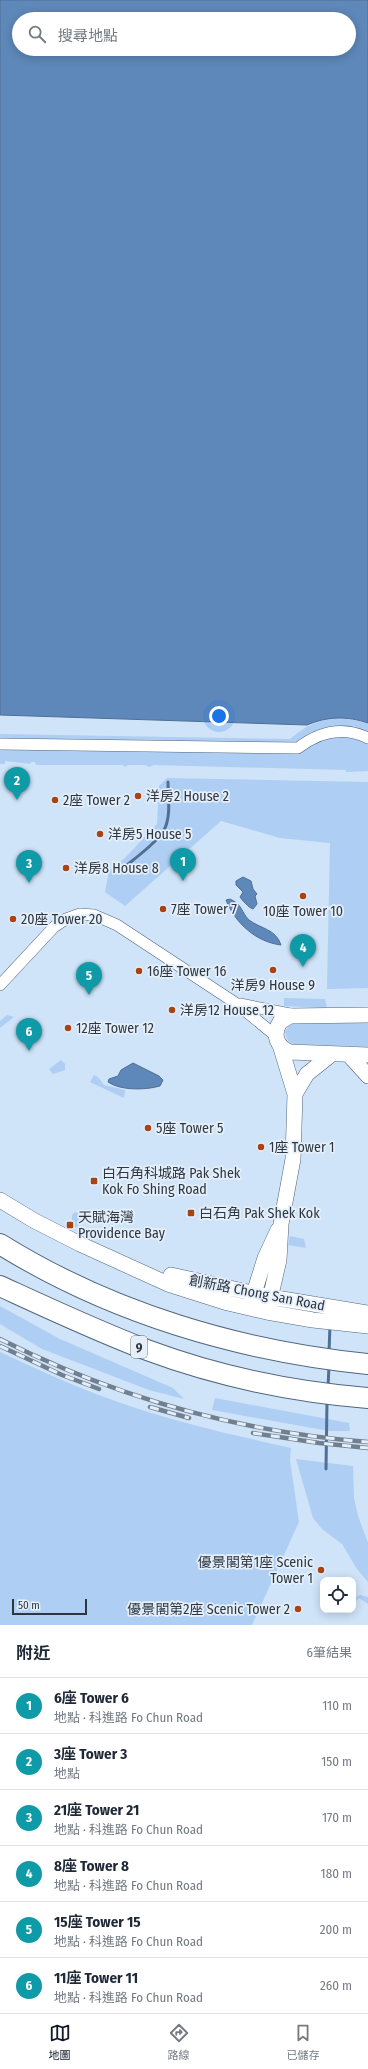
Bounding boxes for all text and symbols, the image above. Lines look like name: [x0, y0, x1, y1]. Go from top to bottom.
search box: [12, 12, 356, 56]
icon: search: [26, 23, 48, 45]
text: 搜尋地點: [58, 27, 118, 45]
your location: [209, 706, 229, 726]
pin: 2: [4, 767, 30, 800]
place label: 洋房2 House 2: [146, 788, 229, 805]
marker: 洋房2 House 2: [133, 791, 143, 801]
place label: 2座 Tower 2: [63, 792, 130, 809]
marker: 2座 Tower 2: [50, 795, 60, 805]
place label: 洋房5 House 5: [108, 826, 192, 843]
marker: 洋房5 House 5: [95, 829, 105, 839]
pin: 1: [170, 848, 196, 881]
pin: 3: [16, 850, 42, 883]
place label: 洋房8 House 8: [74, 860, 159, 877]
marker: 洋房8 House 8: [61, 863, 71, 873]
marker: 10座 Tower 10: [298, 891, 308, 901]
place label: 7座 Tower 7: [171, 901, 237, 918]
place label: 10座 Tower 10: [263, 903, 343, 920]
marker: 7座 Tower 7: [158, 904, 168, 914]
place label: 20座 Tower 20: [21, 911, 103, 928]
marker: 20座 Tower 20: [8, 914, 18, 924]
pin: 4: [290, 934, 316, 967]
pin: 5: [76, 962, 102, 995]
place label: 16座 Tower 16: [147, 963, 226, 980]
marker: 洋房9 House 9: [268, 965, 278, 975]
marker: 16座 Tower 16: [134, 966, 144, 976]
place label: 洋房9 House 9: [231, 977, 315, 994]
place label: 洋房12 House 12: [180, 1002, 274, 1019]
marker: 洋房12 House 12: [167, 1005, 177, 1015]
pin: 6: [16, 1018, 42, 1051]
place label: 12座 Tower 12: [76, 1020, 154, 1037]
marker: 12座 Tower 12: [63, 1023, 73, 1033]
place label: 5座 Tower 5: [156, 1120, 223, 1137]
marker: 5座 Tower 5: [143, 1123, 153, 1133]
place label: 1座 Tower 1: [269, 1139, 335, 1156]
marker: 1座 Tower 1: [256, 1142, 266, 1152]
place label: 白石角科城路 Pak Shek Kok Fo Shing Road: [102, 1165, 241, 1198]
marker: 白石角科城路 Pak Shek Kok Fo Shing Road: [89, 1176, 99, 1186]
place label: 白石角 Pak Shek Kok: [199, 1205, 320, 1222]
marker: 白石角 Pak Shek Kok: [186, 1208, 196, 1218]
place label: 天賦海灣 Providence Bay: [78, 1209, 166, 1242]
marker: 天賦海灣 Providence Bay: [65, 1220, 75, 1230]
street label: 創新路 Chong San Road: [188, 1272, 326, 1314]
road number: 9: [131, 1336, 147, 1358]
place label: 優景閣第1座 Scenic Tower 1: [198, 1554, 313, 1587]
marker: 優景閣第1座 Scenic Tower 1: [316, 1565, 326, 1575]
map controls: [320, 1577, 356, 1613]
button: locate: [320, 1577, 356, 1613]
scale bar: [12, 1597, 87, 1616]
text: 50 m: [18, 1599, 40, 1612]
place label: 優景閣第2座 Scenic Tower 2: [127, 1601, 290, 1618]
marker: 優景閣第2座 Scenic Tower 2: [293, 1604, 303, 1614]
text: 附近: [16, 1643, 50, 1664]
text: 6筆結果: [307, 1645, 352, 1660]
text: 6座 Tower 6: [54, 1689, 129, 1707]
text: 1: [26, 1698, 32, 1713]
text: 110 m: [322, 1698, 352, 1713]
text: 地點 · 科進路 Fo Chun Road: [54, 1710, 203, 1725]
text: 3座 Tower 3: [54, 1745, 127, 1763]
text: 2: [26, 1754, 32, 1769]
text: 150 m: [321, 1754, 352, 1769]
text: 地點: [54, 1766, 80, 1781]
text: 21座 Tower 21: [54, 1801, 139, 1819]
text: 3: [26, 1810, 32, 1825]
text: 170 m: [322, 1810, 352, 1825]
text: 地點 · 科進路 Fo Chun Road: [54, 1822, 203, 1837]
text: 8座 Tower 8: [54, 1857, 129, 1875]
text: 4: [26, 1866, 32, 1881]
text: 180 m: [321, 1866, 352, 1881]
text: 地點 · 科進路 Fo Chun Road: [54, 1878, 203, 1893]
text: 15座 Tower 15: [54, 1913, 141, 1931]
text: 5: [26, 1922, 32, 1937]
text: 200 m: [320, 1922, 352, 1937]
text: 地點 · 科進路 Fo Chun Road: [54, 1934, 203, 1949]
text: 11座 Tower 11: [54, 1969, 138, 1987]
text: 6: [26, 1978, 32, 1993]
text: 260 m: [320, 1978, 352, 1993]
text: 地點 · 科進路 Fo Chun Road: [54, 1990, 203, 2005]
tab: 地圖: [49, 2022, 71, 2062]
tab: 路線: [168, 2022, 190, 2062]
tab: 已儲存: [287, 2022, 320, 2062]

